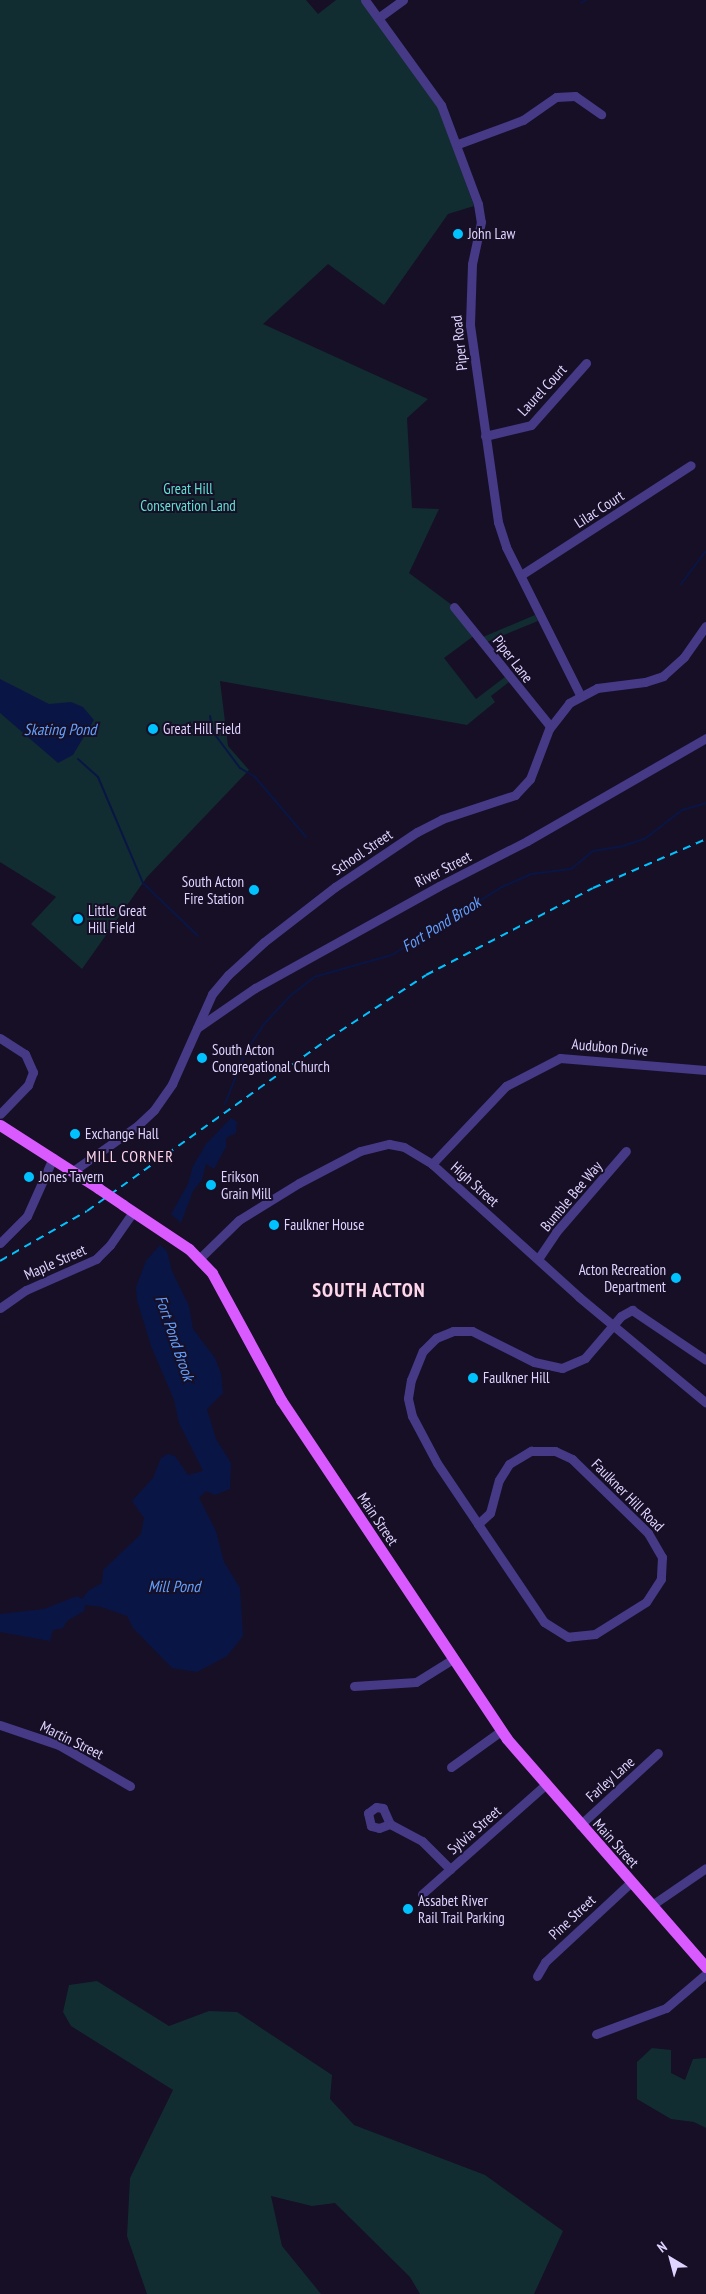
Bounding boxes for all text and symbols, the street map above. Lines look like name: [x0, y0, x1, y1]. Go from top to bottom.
place label: John Law: [468, 225, 515, 243]
marker: John Law: [452, 228, 464, 240]
street label: Piper Road: [447, 314, 471, 372]
street label: Laurel Court: [514, 361, 570, 419]
park label: Great Hill Conservation Land: [140, 479, 236, 514]
street label: Lilac Court: [571, 486, 627, 532]
street label: Piper Lane: [489, 632, 537, 686]
water label: Skating Pond: [24, 719, 96, 739]
place label: Great Hill Field: [163, 720, 241, 738]
marker: Great Hill Field: [147, 723, 159, 735]
street label: School Street: [328, 825, 396, 879]
street label: River Street: [412, 847, 474, 891]
place label: South Acton Fire Station: [181, 872, 244, 907]
marker: South Acton Fire Station: [248, 884, 260, 896]
water label: Fort Pond Brook: [398, 892, 484, 956]
place label: Little Great Hill Field: [88, 901, 146, 936]
marker: Little Great Hill Field: [72, 913, 84, 925]
street label: Audubon Drive: [571, 1035, 649, 1059]
place label: South Acton Congregational Church: [212, 1040, 330, 1075]
marker: South Acton Congregational Church: [196, 1052, 208, 1064]
place label: Exchange Hall: [85, 1125, 159, 1143]
marker: Exchange Hall: [69, 1128, 81, 1140]
district label: MILL CORNER: [85, 1146, 175, 1166]
street label: Bumble Bee Way: [536, 1157, 606, 1235]
street label: High Street: [447, 1158, 503, 1210]
place label: Erikson Grain Mill: [221, 1167, 271, 1202]
place label: Jones Tavern: [39, 1168, 104, 1186]
marker: Jones Tavern: [23, 1171, 35, 1183]
marker: Erikson Grain Mill: [205, 1179, 217, 1191]
place label: Faulkner House: [284, 1216, 364, 1234]
marker: Faulkner House: [268, 1219, 280, 1231]
street label: Maple Street: [21, 1240, 89, 1284]
place label: Acton Recreation Department: [579, 1260, 666, 1295]
marker: Acton Recreation Department: [670, 1272, 682, 1284]
district label: SOUTH ACTON: [311, 1278, 427, 1302]
water label: Fort Pond Brook: [151, 1293, 199, 1383]
place label: Faulkner Hill: [483, 1369, 549, 1387]
marker: Faulkner Hill: [467, 1372, 479, 1384]
street label: Faulkner Hill Road: [588, 1455, 668, 1535]
street label: Main Street: [354, 1489, 402, 1549]
water label: Mill Pond: [148, 1576, 200, 1596]
street label: Martin Street: [37, 1717, 107, 1763]
street label: Farley Lane: [582, 1752, 638, 1806]
street label: Sylvia Street: [444, 1802, 504, 1858]
street label: Main Street: [589, 1815, 643, 1871]
place label: Assabet River Rail Trail Parking: [418, 1891, 505, 1926]
street label: Pine Street: [545, 1891, 599, 1943]
marker: Assabet River Rail Trail Parking: [402, 1903, 414, 1915]
north arrow: [646, 2234, 696, 2284]
text: N: [654, 2238, 670, 2256]

